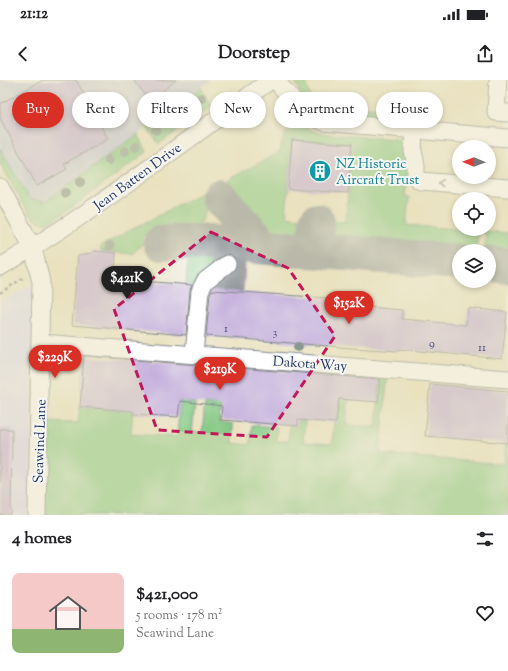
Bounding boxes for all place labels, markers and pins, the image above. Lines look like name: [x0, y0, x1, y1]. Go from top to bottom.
place label: NZ Historic Aircraft Trust: [336, 155, 420, 191]
building icon: NZ Historic Aircraft Trust: [307, 158, 333, 184]
pin: $421K: [99, 266, 155, 300]
pin: $152K: [321, 291, 377, 325]
pin: $229K: [27, 345, 83, 379]
pin: $219K: [192, 357, 248, 391]

